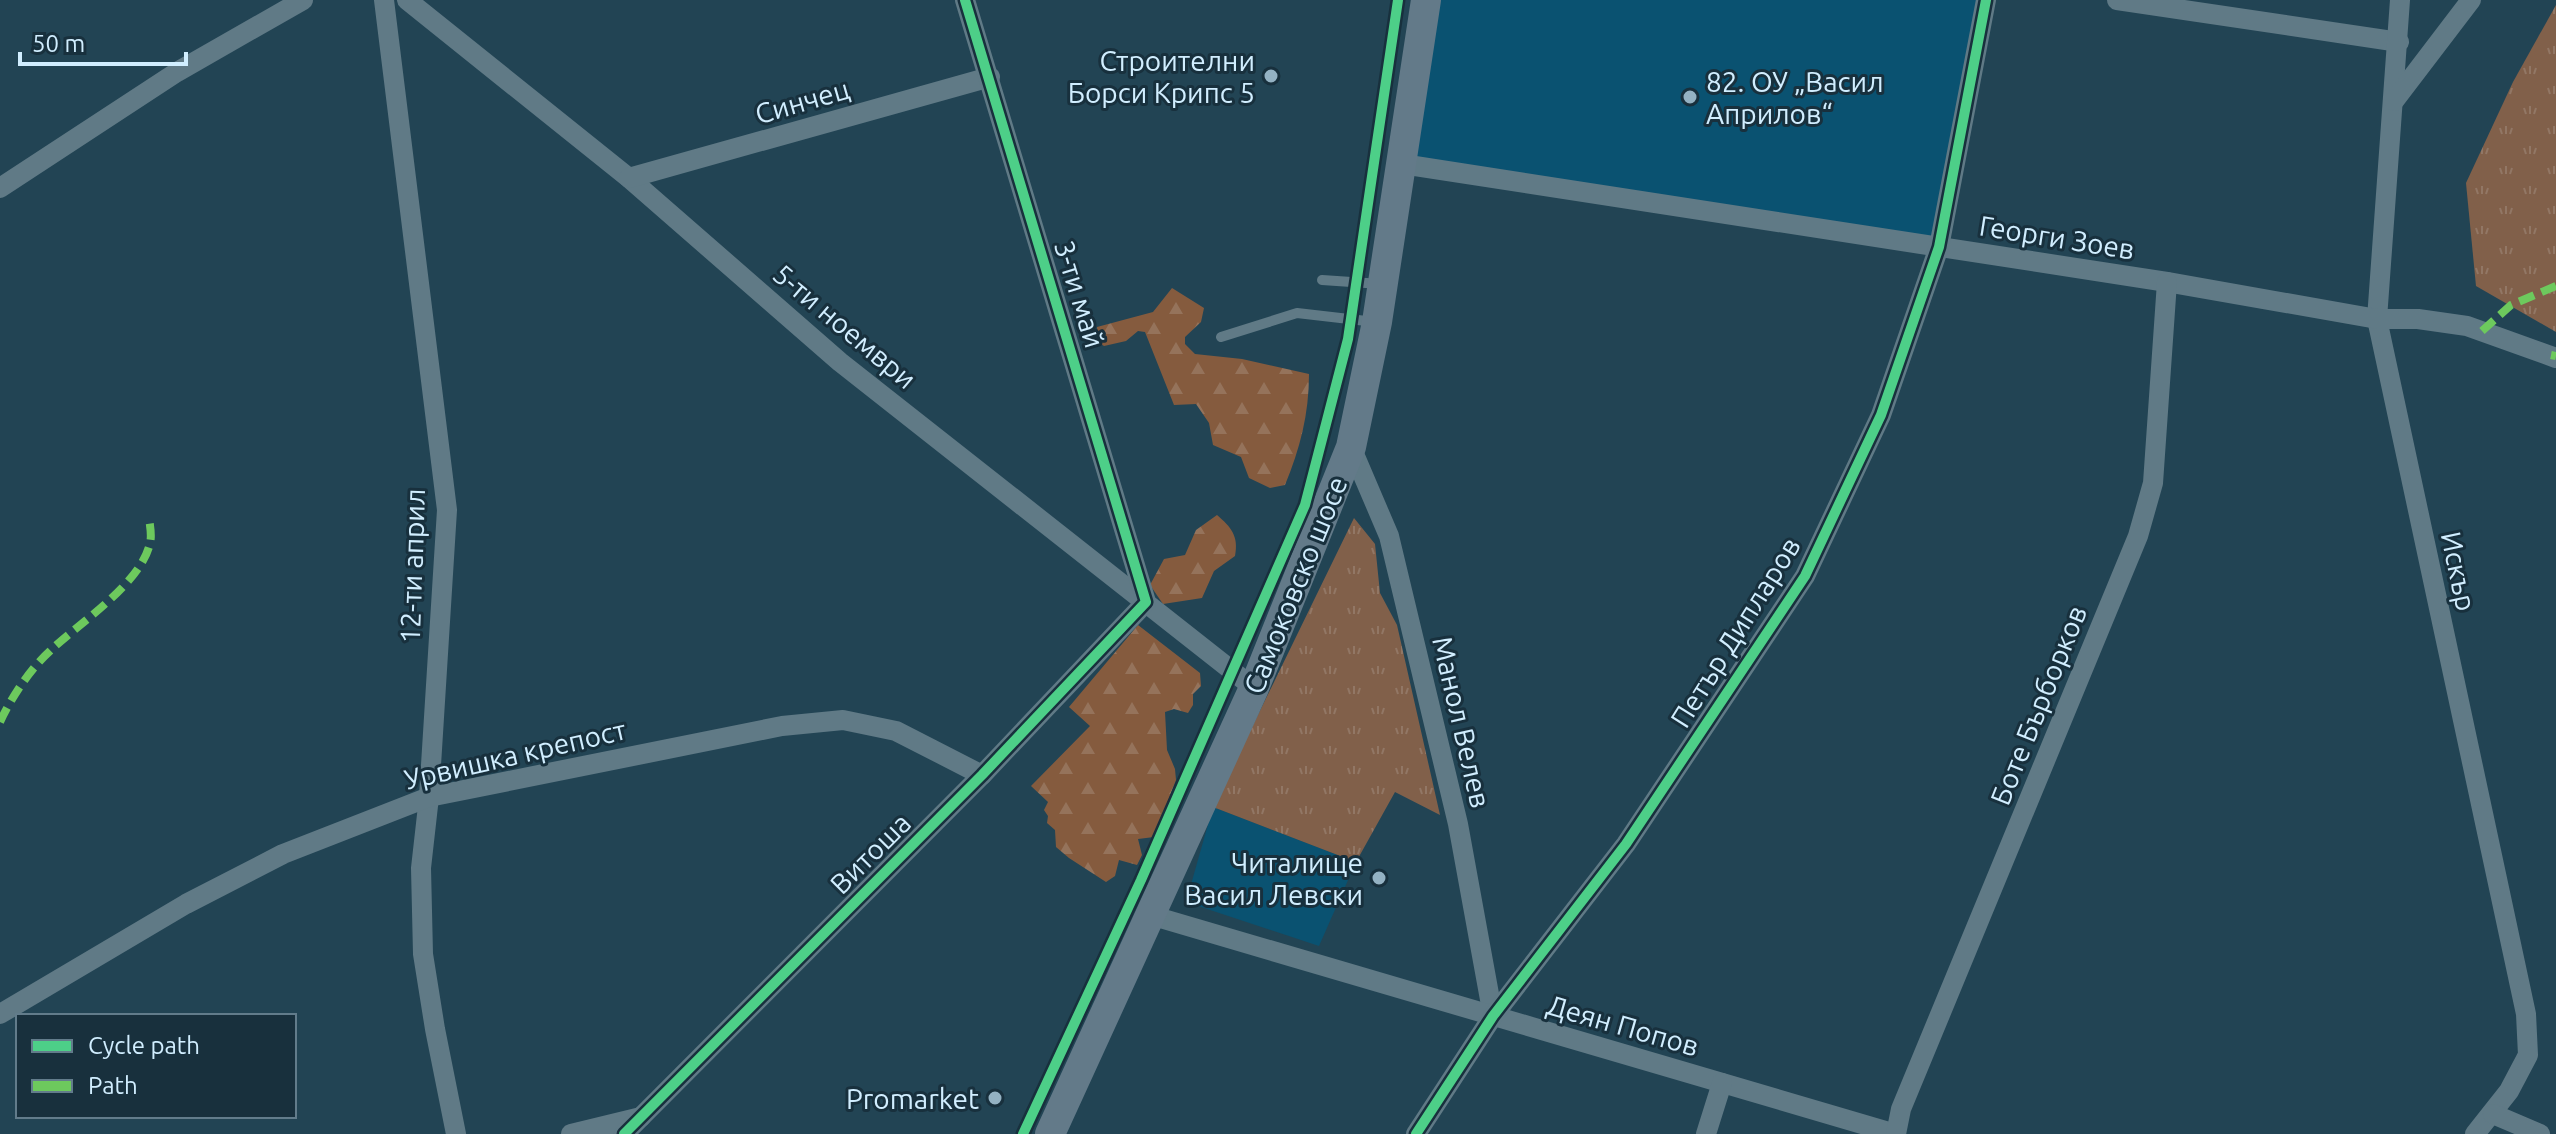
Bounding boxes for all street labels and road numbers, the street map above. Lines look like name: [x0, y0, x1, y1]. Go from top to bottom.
street label: Синчец: [751, 73, 853, 129]
street label: Георги Зоев: [1977, 209, 2137, 265]
street label: 3-ти май: [1049, 237, 1111, 351]
street label: 5-ти ноември: [768, 257, 922, 395]
street label: Самоковско шосе: [1237, 472, 1353, 698]
street label: 12-ти април: [394, 488, 430, 644]
street label: Искър: [2435, 529, 2483, 613]
street label: Петър Дипларов: [1664, 531, 1806, 733]
street label: Боте Бърборков: [1984, 601, 2092, 809]
street label: Манол Велев: [1427, 633, 1497, 811]
street label: Урвишка крепост: [401, 713, 629, 795]
street label: Витоша: [824, 807, 916, 899]
street label: Деян Попов: [1544, 989, 1702, 1061]

